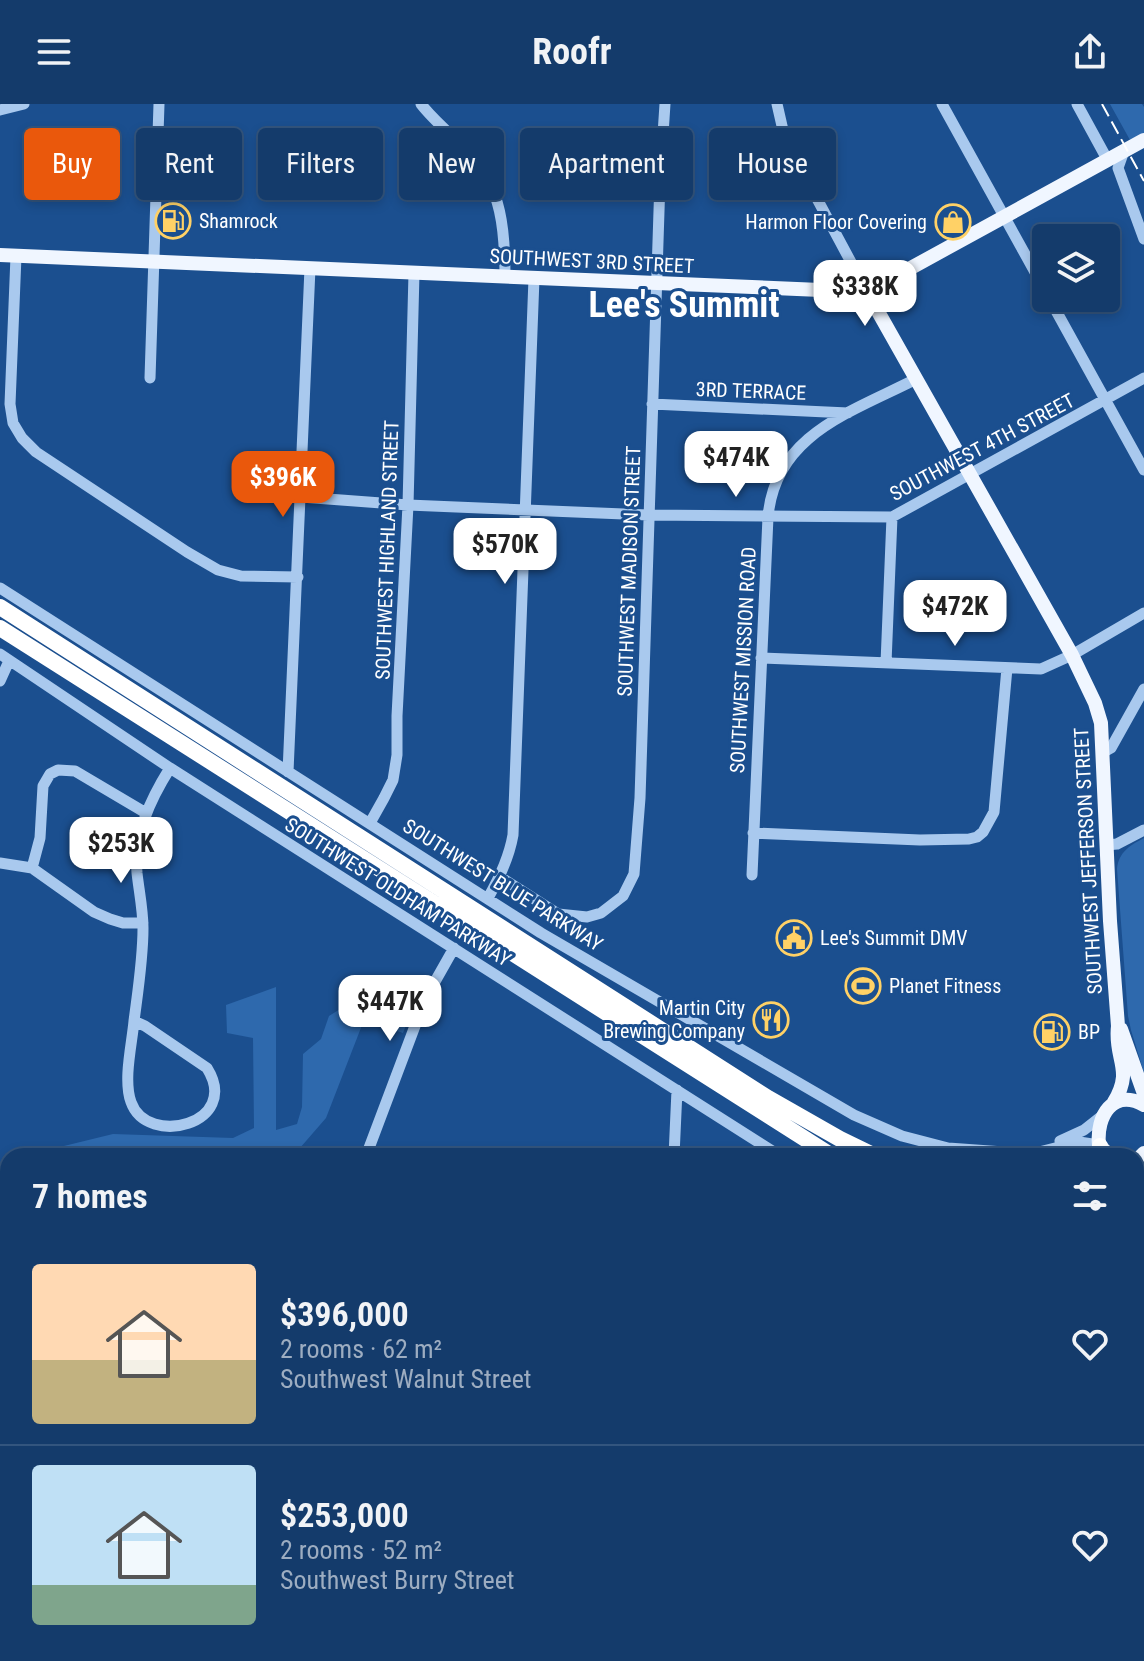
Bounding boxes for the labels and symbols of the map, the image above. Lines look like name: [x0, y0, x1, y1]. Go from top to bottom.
fuel station icon: Shamrock: [154, 202, 192, 240]
shop icon: Harmon Floor Covering: [934, 203, 972, 241]
place label: Shamrock: [199, 209, 278, 233]
place label: Harmon Floor Covering: [745, 210, 927, 234]
street label: SOUTHWEST 3RD STREET: [489, 244, 695, 278]
pin: $338K: [809, 260, 921, 328]
district label: Lee's Summit: [589, 284, 779, 326]
street label: 3RD TERRACE: [695, 377, 807, 405]
street label: SOUTHWEST 4TH STREET: [886, 388, 1078, 506]
street label: SOUTHWEST HIGHLAND STREET: [370, 420, 404, 680]
pin: $474K: [680, 431, 792, 499]
street label: SOUTHWEST MADISON STREET: [613, 445, 645, 697]
pin: $396K: [227, 451, 339, 519]
pin: $570K: [449, 518, 561, 586]
street label: SOUTHWEST MISSION ROAD: [725, 546, 761, 774]
pin: $472K: [899, 580, 1011, 648]
street label: SOUTHWEST JEFFERSON STREET: [1069, 727, 1107, 995]
street label: SOUTHWEST OLDHAM PARKWAY: [281, 812, 516, 972]
street label: SOUTHWEST BLUE PARKWAY: [399, 814, 608, 957]
pin: $253K: [65, 817, 177, 885]
public building icon: Lee's Summit DMV: [775, 919, 813, 957]
place label: Lee's Summit DMV: [820, 926, 968, 950]
sports icon: Planet Fitness: [844, 967, 882, 1005]
place label: Planet Fitness: [889, 974, 1001, 998]
pin: $447K: [334, 975, 446, 1043]
place label: Martin City Brewing Company: [603, 996, 745, 1043]
restaurant icon: Martin City Brewing Company: [752, 1001, 790, 1039]
fuel station icon: BP: [1033, 1013, 1071, 1051]
place label: BP: [1078, 1020, 1100, 1044]

